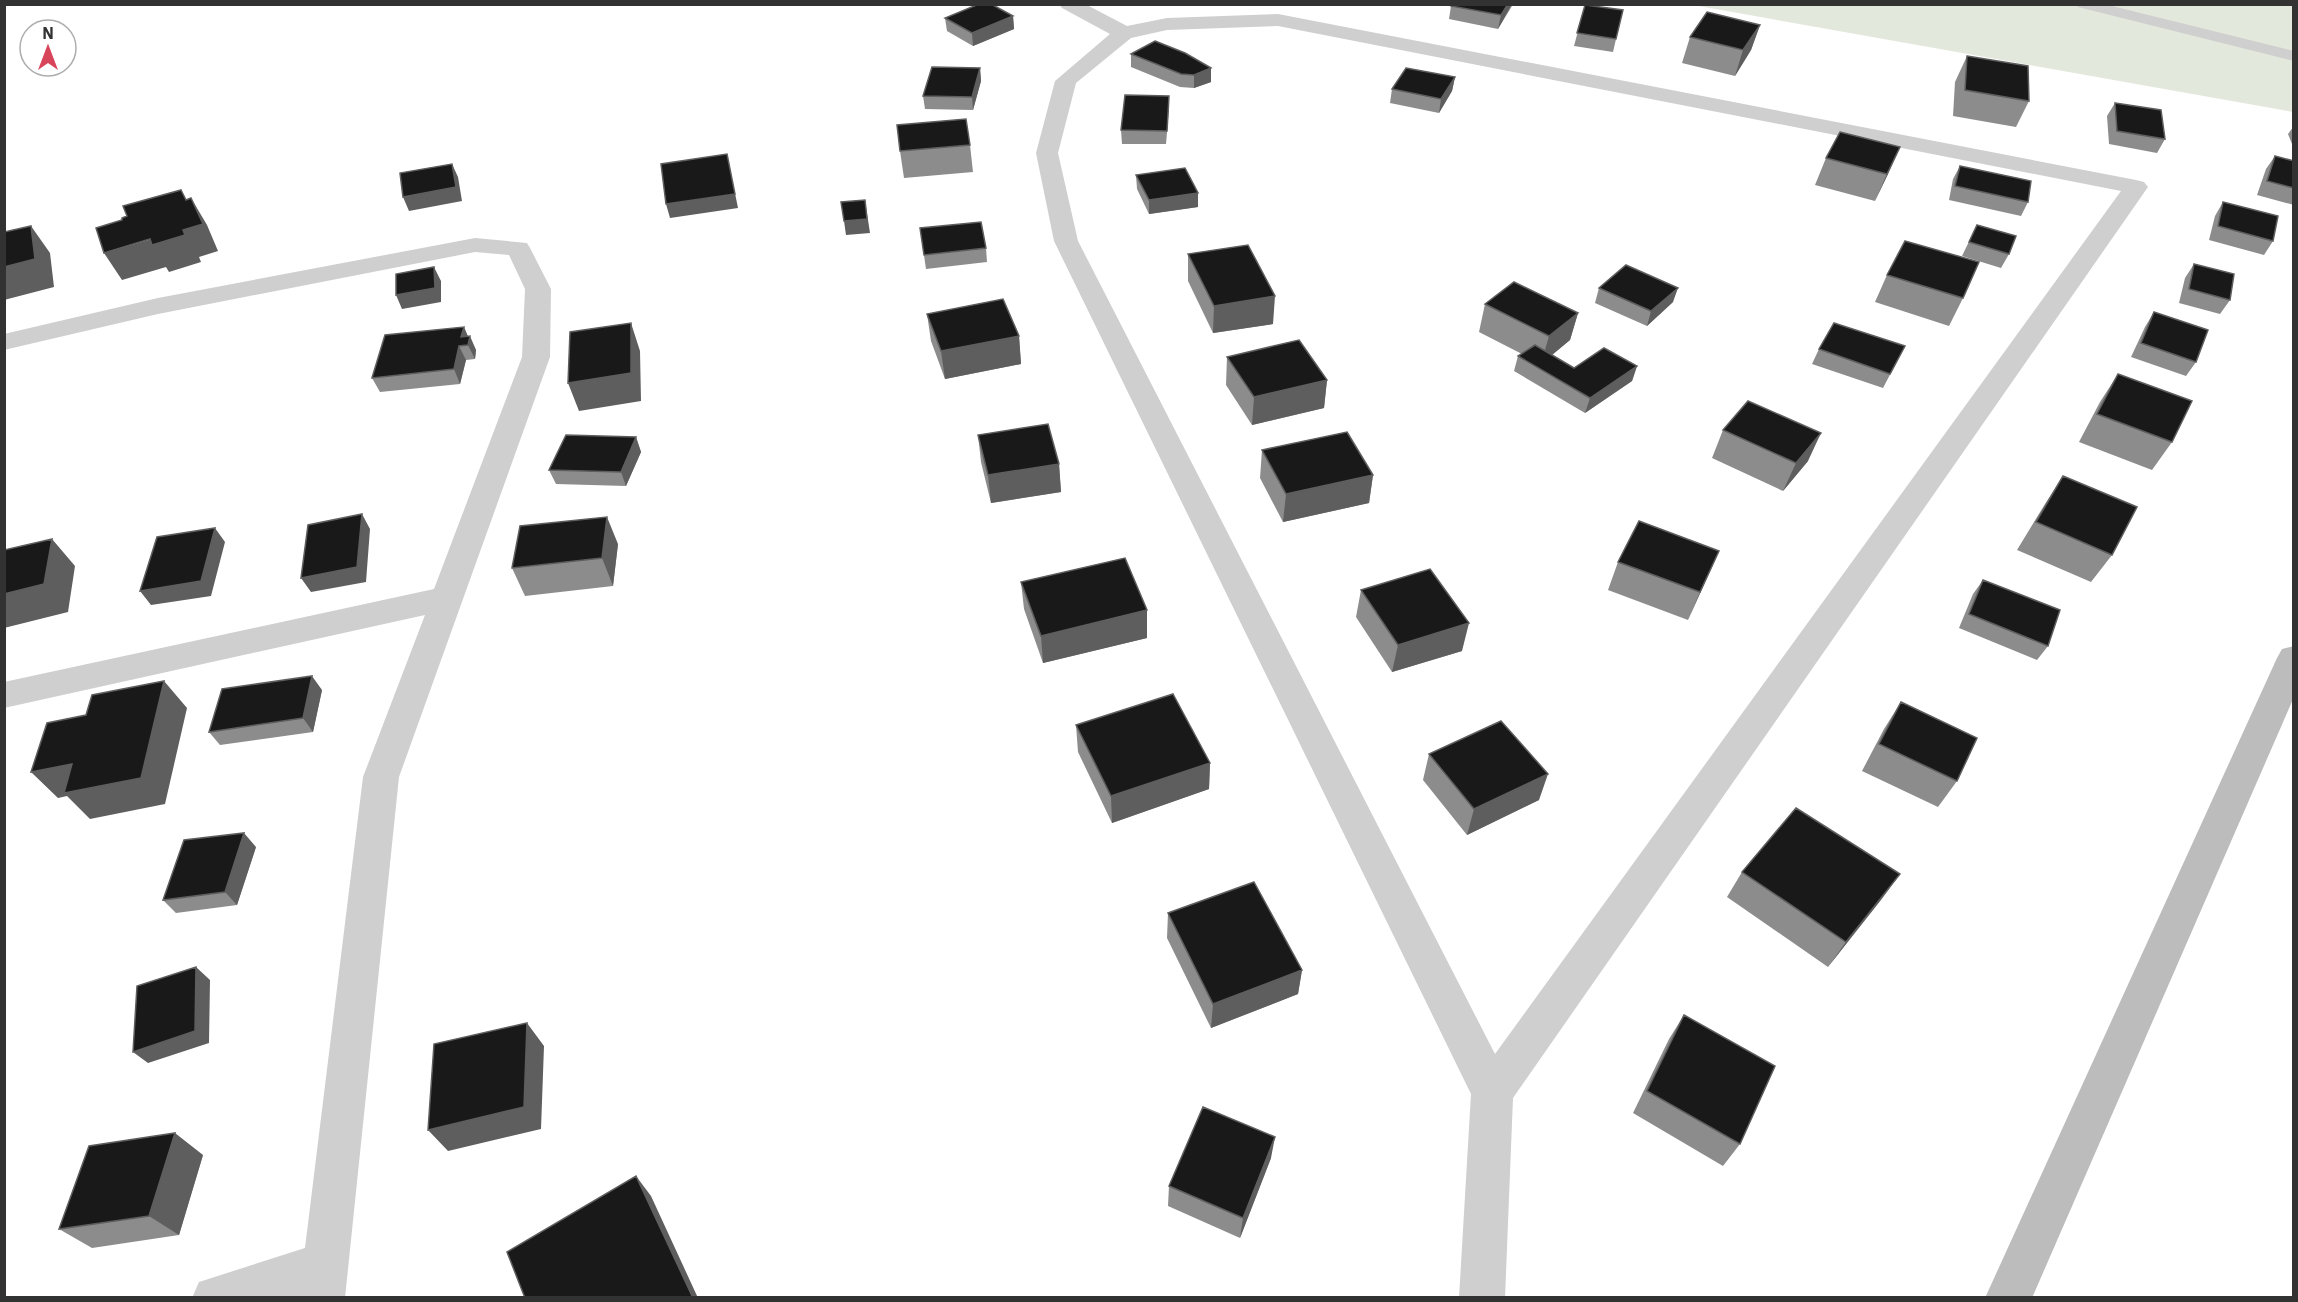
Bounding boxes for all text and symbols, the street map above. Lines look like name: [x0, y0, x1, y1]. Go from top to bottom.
north arrow: [18, 18, 78, 78]
text: N: [42, 23, 54, 43]

